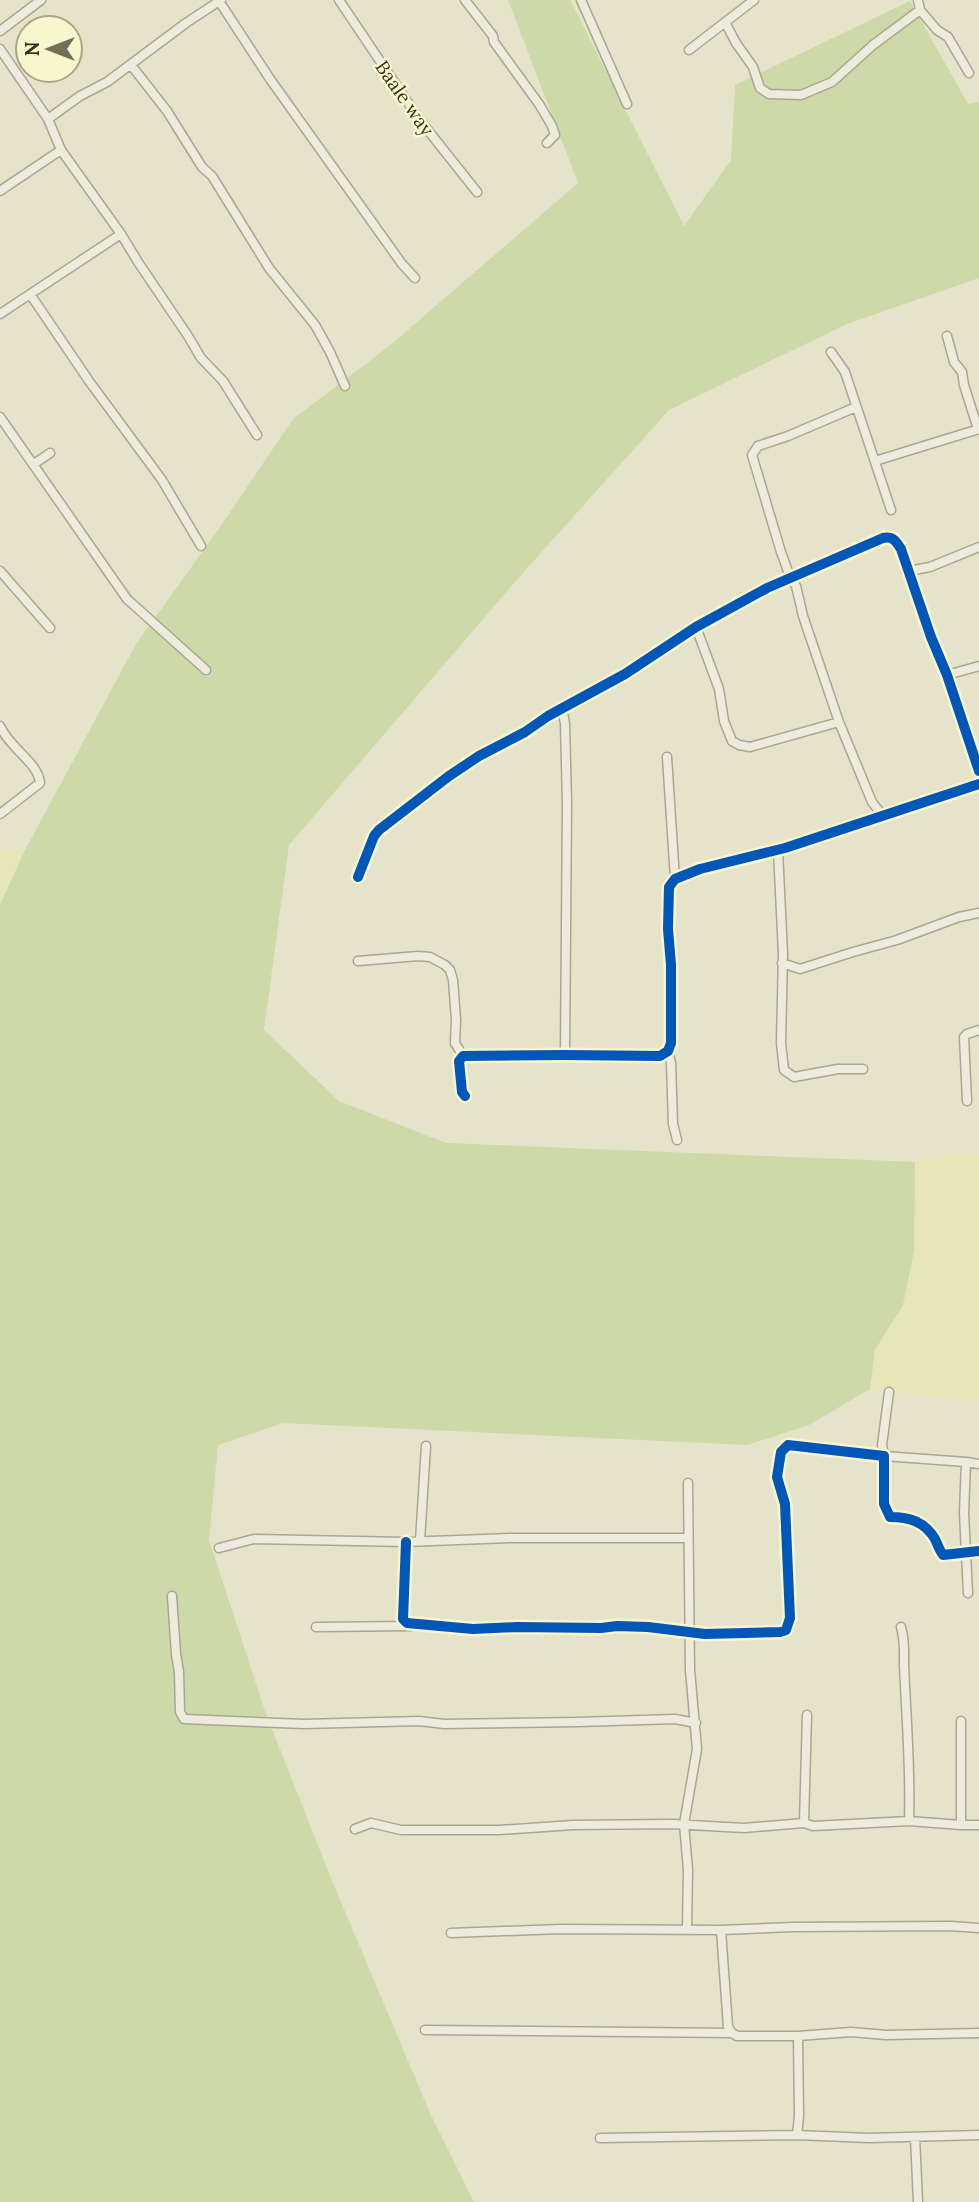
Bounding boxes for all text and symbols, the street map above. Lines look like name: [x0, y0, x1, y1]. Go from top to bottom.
north arrow: [14, 14, 84, 84]
text: N: [20, 41, 44, 56]
street label: Baale way: [370, 56, 440, 140]

